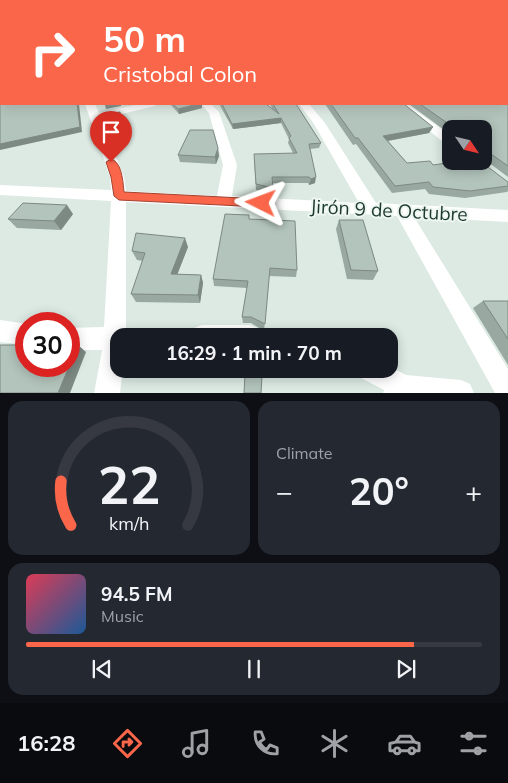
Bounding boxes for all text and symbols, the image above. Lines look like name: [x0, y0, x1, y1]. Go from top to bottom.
text: 50 m: [103, 17, 186, 61]
icon: right: [20, 20, 85, 85]
text: Cristobal Colon: [103, 60, 257, 88]
pin: [90, 111, 132, 162]
icon: arrive: [97, 118, 125, 146]
north arrow: [442, 120, 492, 170]
map controls: [442, 120, 492, 170]
position arrow: [234, 176, 286, 228]
street label: Jirón 9 de Octubre: [310, 194, 468, 226]
speed limit sign: 30: [15, 312, 80, 377]
text: 16:29 · 1 min · 70 m: [166, 341, 342, 365]
text: Climate: [276, 443, 332, 463]
text: 22: [98, 452, 160, 517]
text: 20°: [349, 467, 409, 515]
text: −: [276, 474, 293, 509]
text: +: [465, 474, 482, 509]
text: km/h: [109, 512, 149, 534]
text: 94.5 FM: [101, 582, 173, 606]
text: Music: [101, 606, 144, 626]
icon: previous: [88, 655, 116, 683]
icon: pause: [240, 655, 268, 683]
icon: next: [392, 655, 420, 683]
icon: directions: [110, 726, 145, 761]
icon: music: [179, 726, 214, 761]
icon: phone: [248, 726, 283, 761]
icon: climate: [317, 726, 352, 761]
icon: car: [387, 726, 422, 761]
icon: filters: [456, 726, 491, 761]
text: 16:28: [17, 729, 75, 757]

